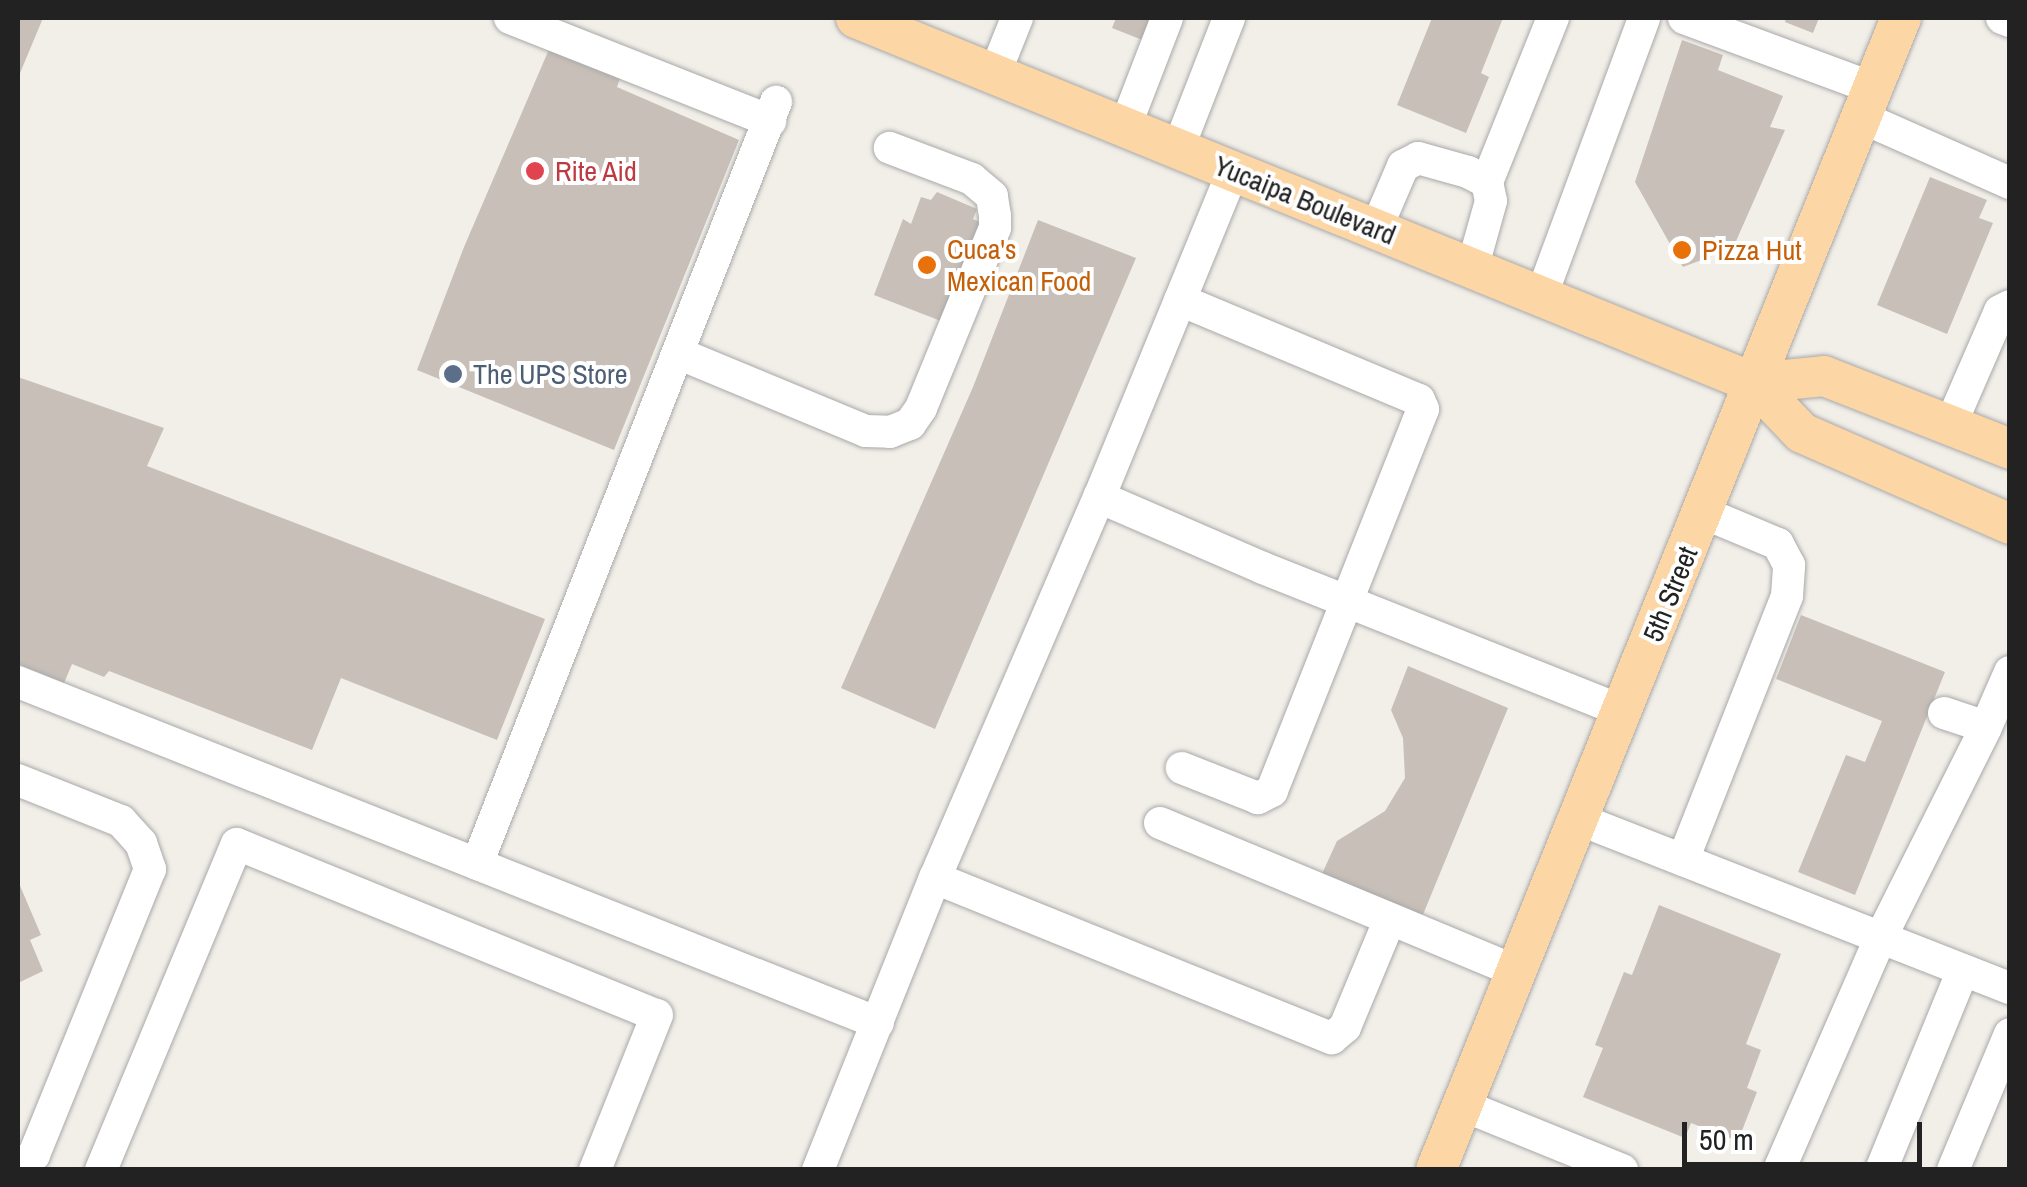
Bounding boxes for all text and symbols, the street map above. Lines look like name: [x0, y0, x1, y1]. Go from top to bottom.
street label: Yucaipa Boulevard: [1209, 148, 1401, 252]
place label: Rite Aid: [555, 154, 638, 188]
marker: Rite Aid: [524, 160, 546, 182]
place label: Cuca's Mexican Food: [947, 232, 1091, 298]
place label: Pizza Hut: [1702, 233, 1802, 267]
marker: Pizza Hut: [1671, 239, 1693, 261]
marker: Cuca's Mexican Food: [916, 254, 938, 276]
place label: The UPS Store: [473, 357, 627, 391]
marker: The UPS Store: [442, 363, 464, 385]
street label: 5th Street: [1636, 542, 1704, 646]
scale bar: [1687, 1102, 1927, 1164]
text: 50 m: [1699, 1119, 1754, 1159]

